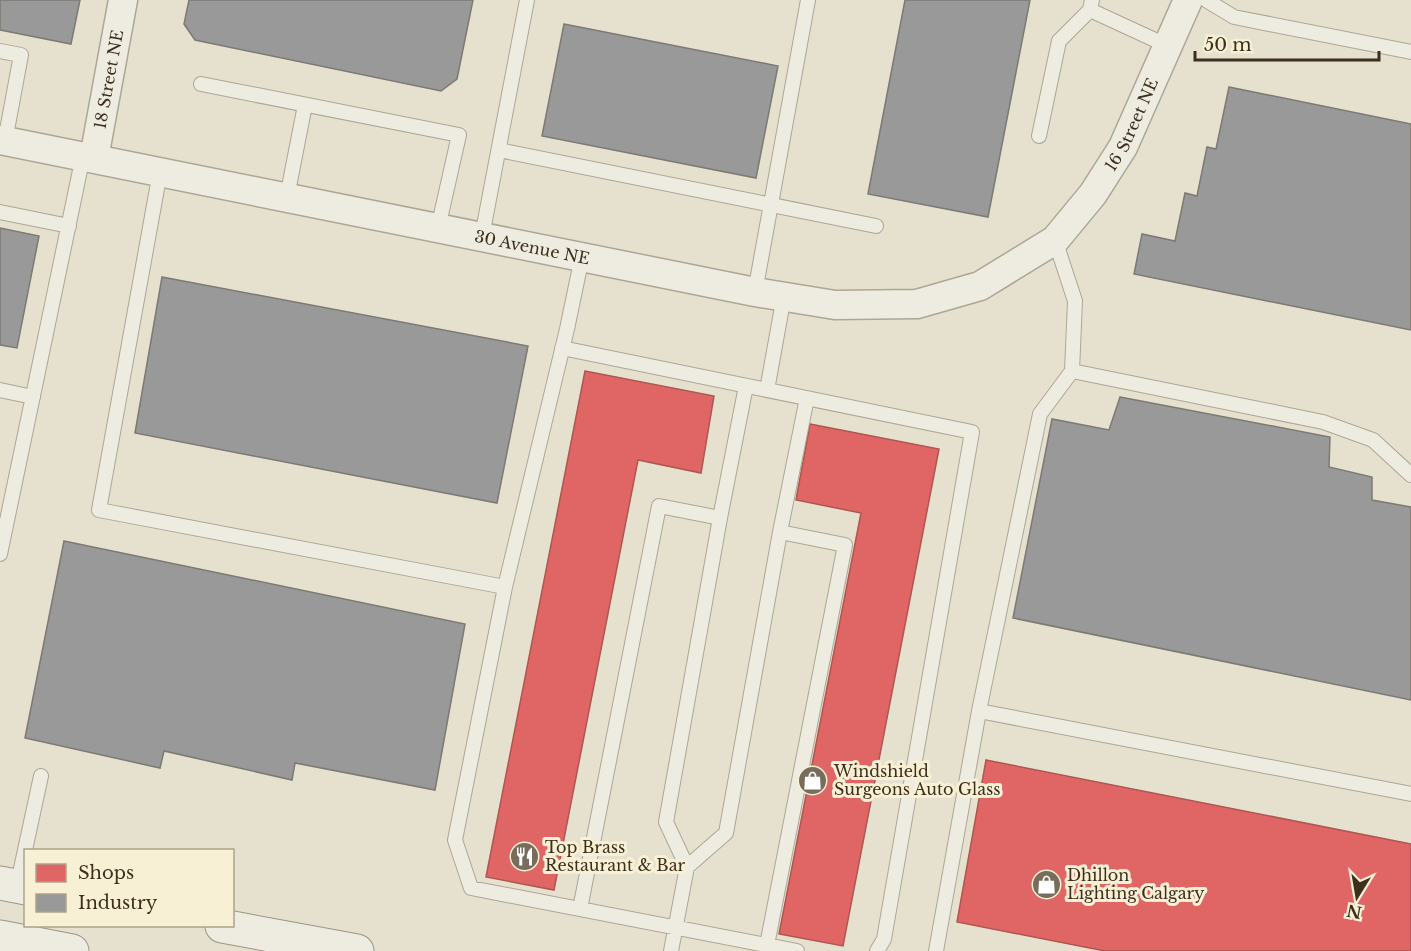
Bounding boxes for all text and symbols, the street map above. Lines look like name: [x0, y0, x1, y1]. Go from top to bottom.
scale bar: [1195, 24, 1380, 62]
street label: 18 Street NE: [90, 28, 127, 130]
text: 50 m: [1204, 34, 1252, 56]
street label: 16 Street NE: [1100, 75, 1162, 175]
street label: 30 Avenue NE: [473, 226, 592, 269]
place label: Windshield Surgeons Auto Glass: [833, 761, 1001, 799]
shop icon: Windshield Surgeons Auto Glass: [797, 764, 829, 796]
place label: Top Brass Restaurant & Bar: [545, 837, 685, 875]
restaurant icon: Top Brass Restaurant & Bar: [508, 840, 540, 872]
legend: [24, 849, 234, 927]
text: Shops: [78, 862, 134, 884]
place label: Dhillon Lighting Calgary: [1067, 865, 1205, 903]
north arrow: [1327, 867, 1387, 927]
shop icon: Dhillon Lighting Calgary: [1030, 868, 1062, 900]
text: Industry: [78, 892, 158, 914]
text: N: [1345, 900, 1363, 923]

